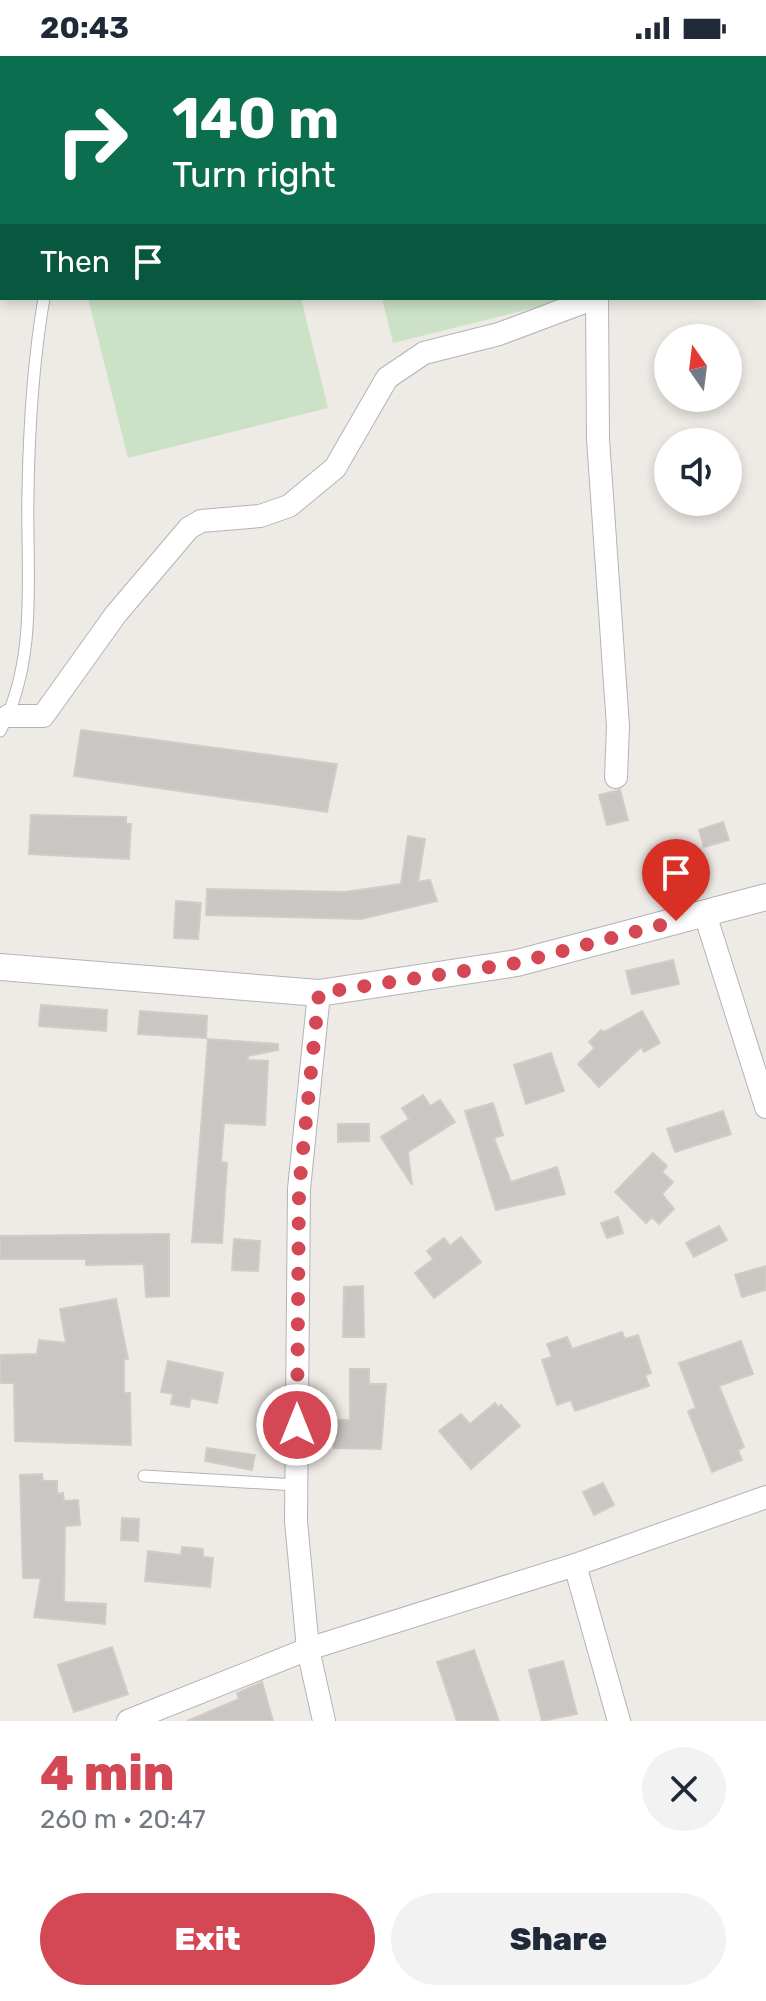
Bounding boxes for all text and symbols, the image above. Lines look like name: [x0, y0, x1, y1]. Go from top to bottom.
text: 20:43: [40, 10, 129, 46]
text: 140 m: [172, 86, 339, 152]
icon: right: [40, 88, 144, 192]
text: Turn right: [172, 153, 336, 196]
icon: arrive: [126, 240, 170, 284]
text: Then: [40, 244, 110, 280]
north arrow: [654, 324, 742, 412]
map controls: [654, 324, 742, 516]
button: sound: [654, 428, 742, 516]
pin: [642, 839, 710, 921]
icon: arrive: [654, 851, 698, 895]
position arrow: [255, 1383, 339, 1467]
text: 4 min: [40, 1745, 174, 1802]
button: close: [642, 1747, 726, 1831]
text: 260 m · 20:47: [40, 1804, 206, 1835]
button: Exit: [40, 1893, 375, 1985]
button: Share: [391, 1893, 726, 1985]

